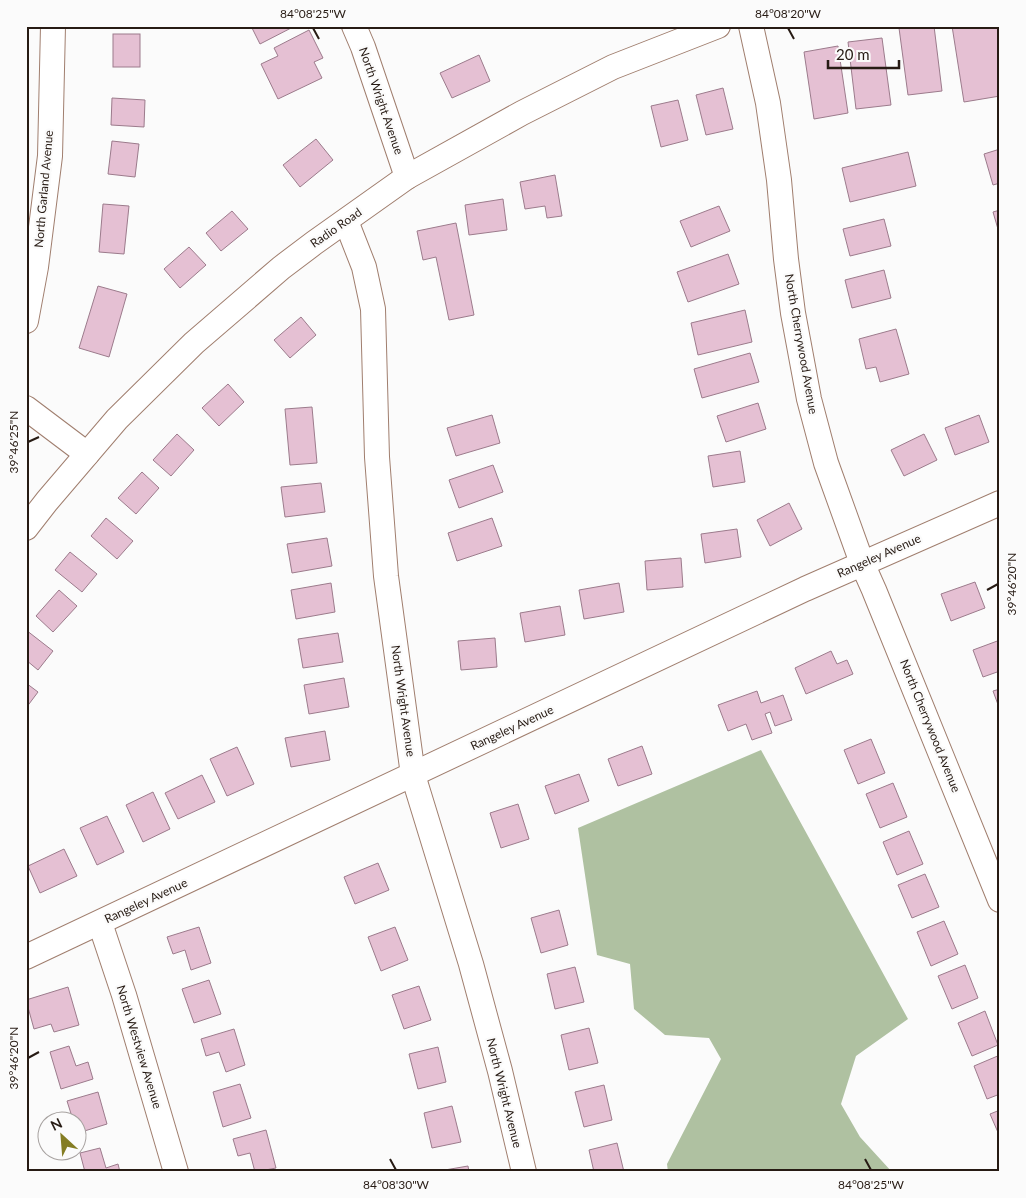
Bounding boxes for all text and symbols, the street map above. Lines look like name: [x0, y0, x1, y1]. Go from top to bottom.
text: 84°08'25"W: [280, 6, 347, 21]
text: 84°08'20"W: [755, 6, 822, 21]
scale bar: [828, 38, 900, 70]
street label: North Wright Avenue: [356, 45, 407, 157]
text: 20 m: [836, 45, 870, 63]
street label: North Garland Avenue: [31, 130, 56, 248]
street label: Radio Road: [307, 204, 364, 251]
street label: North Cherrywood Avenue: [782, 273, 821, 415]
text: 39°46'25"N: [6, 411, 21, 473]
street label: Rangeley Avenue: [835, 530, 923, 581]
text: 39°46'20"N: [1004, 553, 1019, 615]
street label: North Wright Avenue: [388, 644, 419, 758]
street label: North Cherrywood Avenue: [897, 657, 964, 795]
street label: Rangeley Avenue: [468, 702, 556, 753]
street label: Rangeley Avenue: [102, 875, 190, 926]
street label: North Westview Avenue: [114, 983, 165, 1111]
text: 39°46'20"N: [6, 1027, 21, 1089]
street label: North Wright Avenue: [484, 1036, 525, 1149]
north arrow: [38, 1110, 88, 1160]
text: N: [48, 1114, 65, 1134]
text: 84°08'30"W: [363, 1177, 430, 1192]
text: 84°08'25"W: [838, 1177, 905, 1192]

